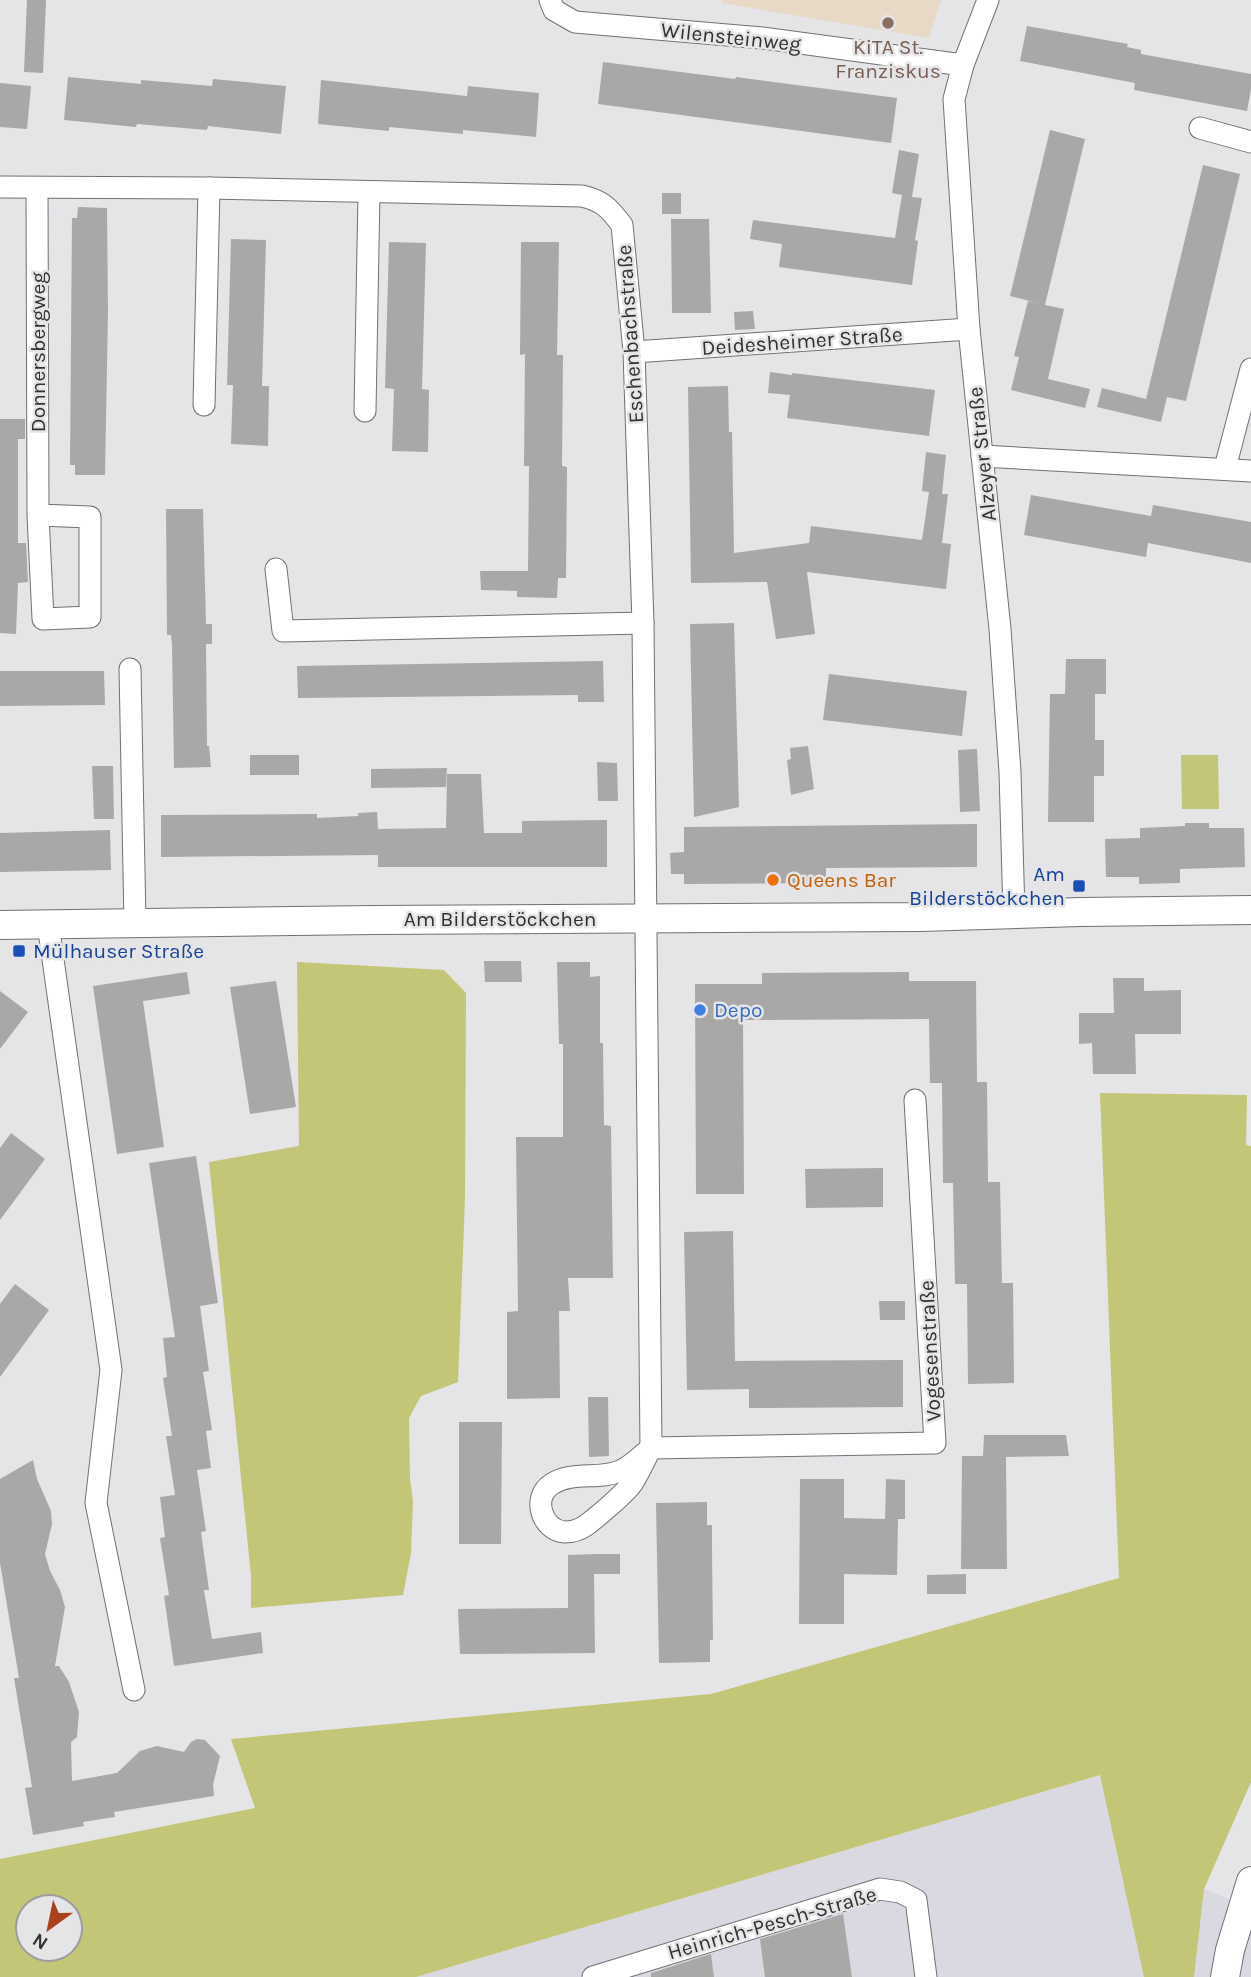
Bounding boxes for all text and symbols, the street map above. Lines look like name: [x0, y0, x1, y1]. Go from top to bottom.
marker: KiTA St. Franziskus: [880, 15, 896, 31]
street label: Wilensteinweg: [660, 18, 802, 56]
place label: KiTA St. Franziskus: [835, 35, 941, 83]
street label: Eschenbachstraße: [612, 244, 648, 424]
street label: Donnersbergweg: [26, 272, 50, 432]
street label: Deidesheimer Straße: [701, 322, 903, 360]
street label: Alzeyer Straße: [963, 385, 1001, 523]
place label: Am Bilderstöckchen: [909, 862, 1065, 910]
place label: Queens Bar: [787, 868, 896, 892]
marker: Queens Bar: [765, 872, 781, 888]
marker: Am Bilderstöckchen: [1071, 878, 1087, 894]
street label: Am Bilderstöckchen: [404, 907, 596, 931]
place label: Mülhauser Straße: [33, 939, 204, 963]
marker: Mülhauser Straße: [11, 943, 27, 959]
place label: Depo: [714, 998, 762, 1022]
marker: Depo: [692, 1002, 708, 1018]
street label: Vogesenstraße: [914, 1280, 946, 1422]
street label: Heinrich-Pesch-Straße: [665, 1882, 879, 1964]
north arrow: [14, 1893, 84, 1963]
text: N: [29, 1928, 52, 1954]

